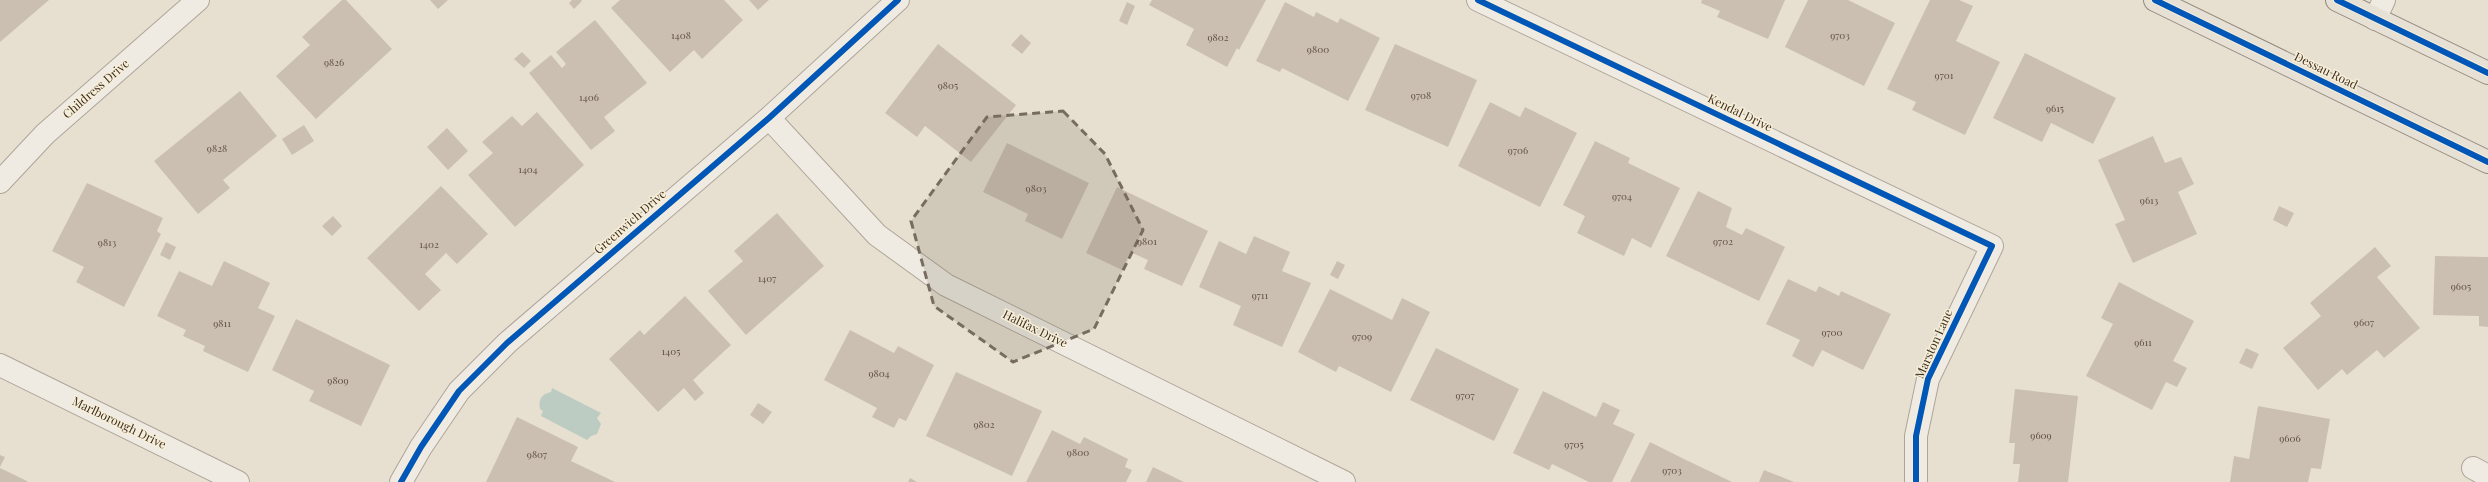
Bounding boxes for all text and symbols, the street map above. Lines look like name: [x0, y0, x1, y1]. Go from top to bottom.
house number: 1408: [671, 28, 691, 42]
house number: 9703: [1830, 28, 1850, 42]
house number: 9802: [1207, 30, 1229, 44]
house number: 9800: [1307, 42, 1329, 56]
street label: Dessau Road: [2292, 48, 2361, 92]
street label: Childress Drive: [59, 55, 132, 122]
house number: 9826: [324, 55, 344, 69]
house number: 9701: [1935, 68, 1954, 82]
house number: 9805: [938, 78, 958, 92]
house number: 9708: [1411, 88, 1431, 102]
house number: 1406: [579, 90, 599, 104]
street label: Kendal Drive: [1706, 90, 1775, 135]
house number: 9615: [2046, 101, 2064, 115]
house number: 9828: [207, 141, 227, 155]
house number: 9706: [1508, 143, 1528, 157]
house number: 1404: [518, 162, 538, 176]
house number: 9803: [1026, 181, 1047, 195]
street label: Greenwich Drive: [590, 185, 669, 257]
house number: 9704: [1612, 189, 1632, 203]
house number: 9613: [2140, 193, 2159, 207]
house number: 9801: [1137, 234, 1157, 248]
house number: 9702: [1713, 234, 1733, 248]
house number: 9813: [98, 235, 117, 249]
house number: 1402: [419, 237, 439, 251]
house number: 1407: [758, 271, 776, 285]
house number: 9605: [2451, 279, 2471, 293]
house number: 9711: [1252, 288, 1269, 302]
street label: Halifax Drive: [1000, 305, 1071, 351]
street label: Marston Lane: [1911, 306, 1956, 381]
house number: 9607: [2354, 315, 2374, 329]
house number: 9811: [213, 316, 231, 330]
house number: 9700: [1821, 325, 1843, 339]
house number: 9709: [1352, 329, 1372, 343]
house number: 9611: [2134, 335, 2152, 349]
house number: 1405: [662, 344, 680, 358]
house number: 9804: [868, 366, 890, 380]
house number: 9809: [327, 373, 349, 387]
house number: 9707: [1455, 388, 1475, 402]
street label: Marlborough Drive: [70, 392, 169, 452]
house number: 9802: [973, 417, 995, 431]
house number: 9609: [2030, 428, 2052, 442]
house number: 9606: [2279, 431, 2301, 445]
house number: 9705: [1564, 437, 1584, 451]
house number: 9800: [1067, 445, 1089, 459]
house number: 9807: [527, 447, 547, 461]
house number: 9703: [1662, 463, 1682, 477]

